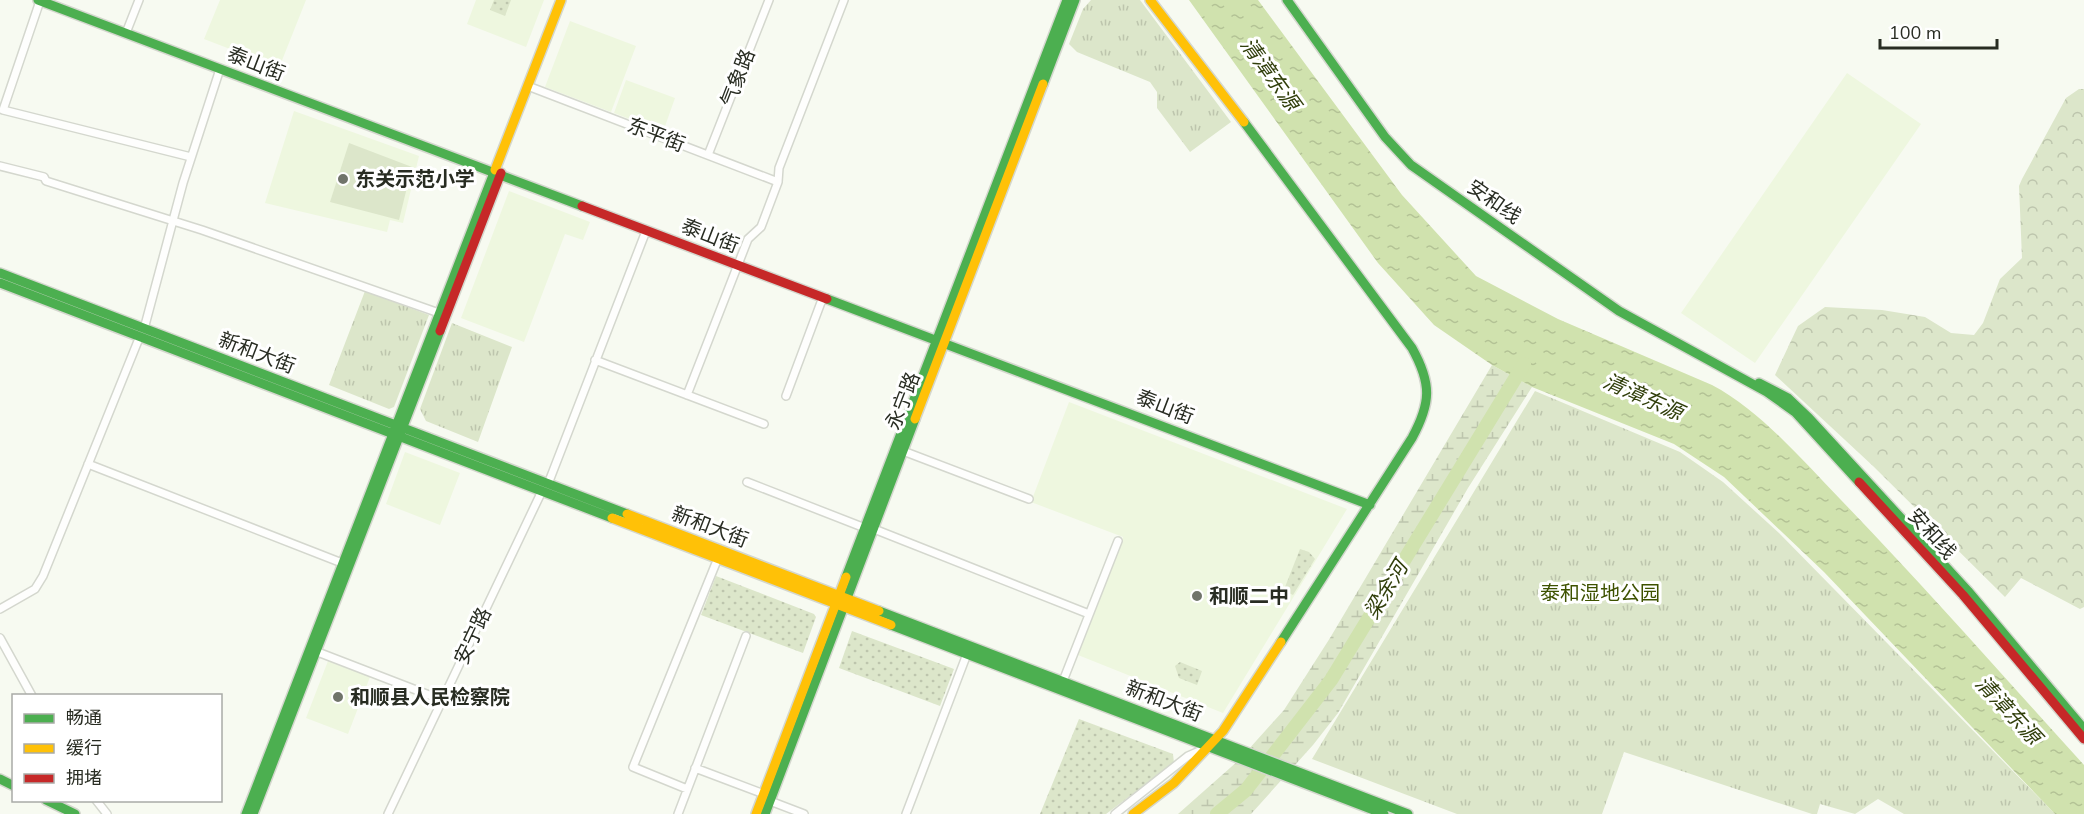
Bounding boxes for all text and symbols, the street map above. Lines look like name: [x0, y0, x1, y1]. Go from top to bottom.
scale bar: [1880, 12, 1997, 50]
text: 100 m: [1889, 21, 1941, 45]
water label: 清漳东源: [1234, 32, 1308, 119]
street label: 泰山街: [223, 41, 289, 87]
street label: 气象路: [715, 45, 761, 111]
street label: 东平街: [623, 112, 689, 158]
place label: 东关示范小学: [355, 166, 475, 193]
marker: 东关示范小学: [336, 172, 350, 186]
street label: 安和线: [1462, 174, 1526, 230]
street label: 泰山街: [677, 213, 743, 259]
street label: 新和大街: [215, 326, 299, 380]
water label: 清漳东源: [1599, 367, 1691, 428]
street label: 永宁路: [880, 368, 926, 434]
street label: 泰山街: [1132, 384, 1198, 430]
street label: 新和大街: [668, 500, 752, 554]
street label: 安和线: [1902, 503, 1962, 565]
water label: 梁余河: [1358, 552, 1416, 624]
park label: 泰和湿地公园: [1540, 580, 1660, 607]
place label: 和顺二中: [1209, 583, 1289, 610]
marker: 和顺二中: [1190, 589, 1204, 603]
street label: 安宁路: [448, 603, 498, 669]
water label: 清漳东源: [1969, 670, 2050, 753]
street label: 新和大街: [1122, 674, 1206, 728]
place label: 和顺县人民检察院: [350, 684, 510, 711]
marker: 和顺县人民检察院: [331, 690, 345, 704]
legend: [12, 694, 222, 802]
text: 畅通: [66, 706, 102, 730]
text: 缓行: [66, 736, 102, 760]
text: 拥堵: [66, 766, 102, 790]

